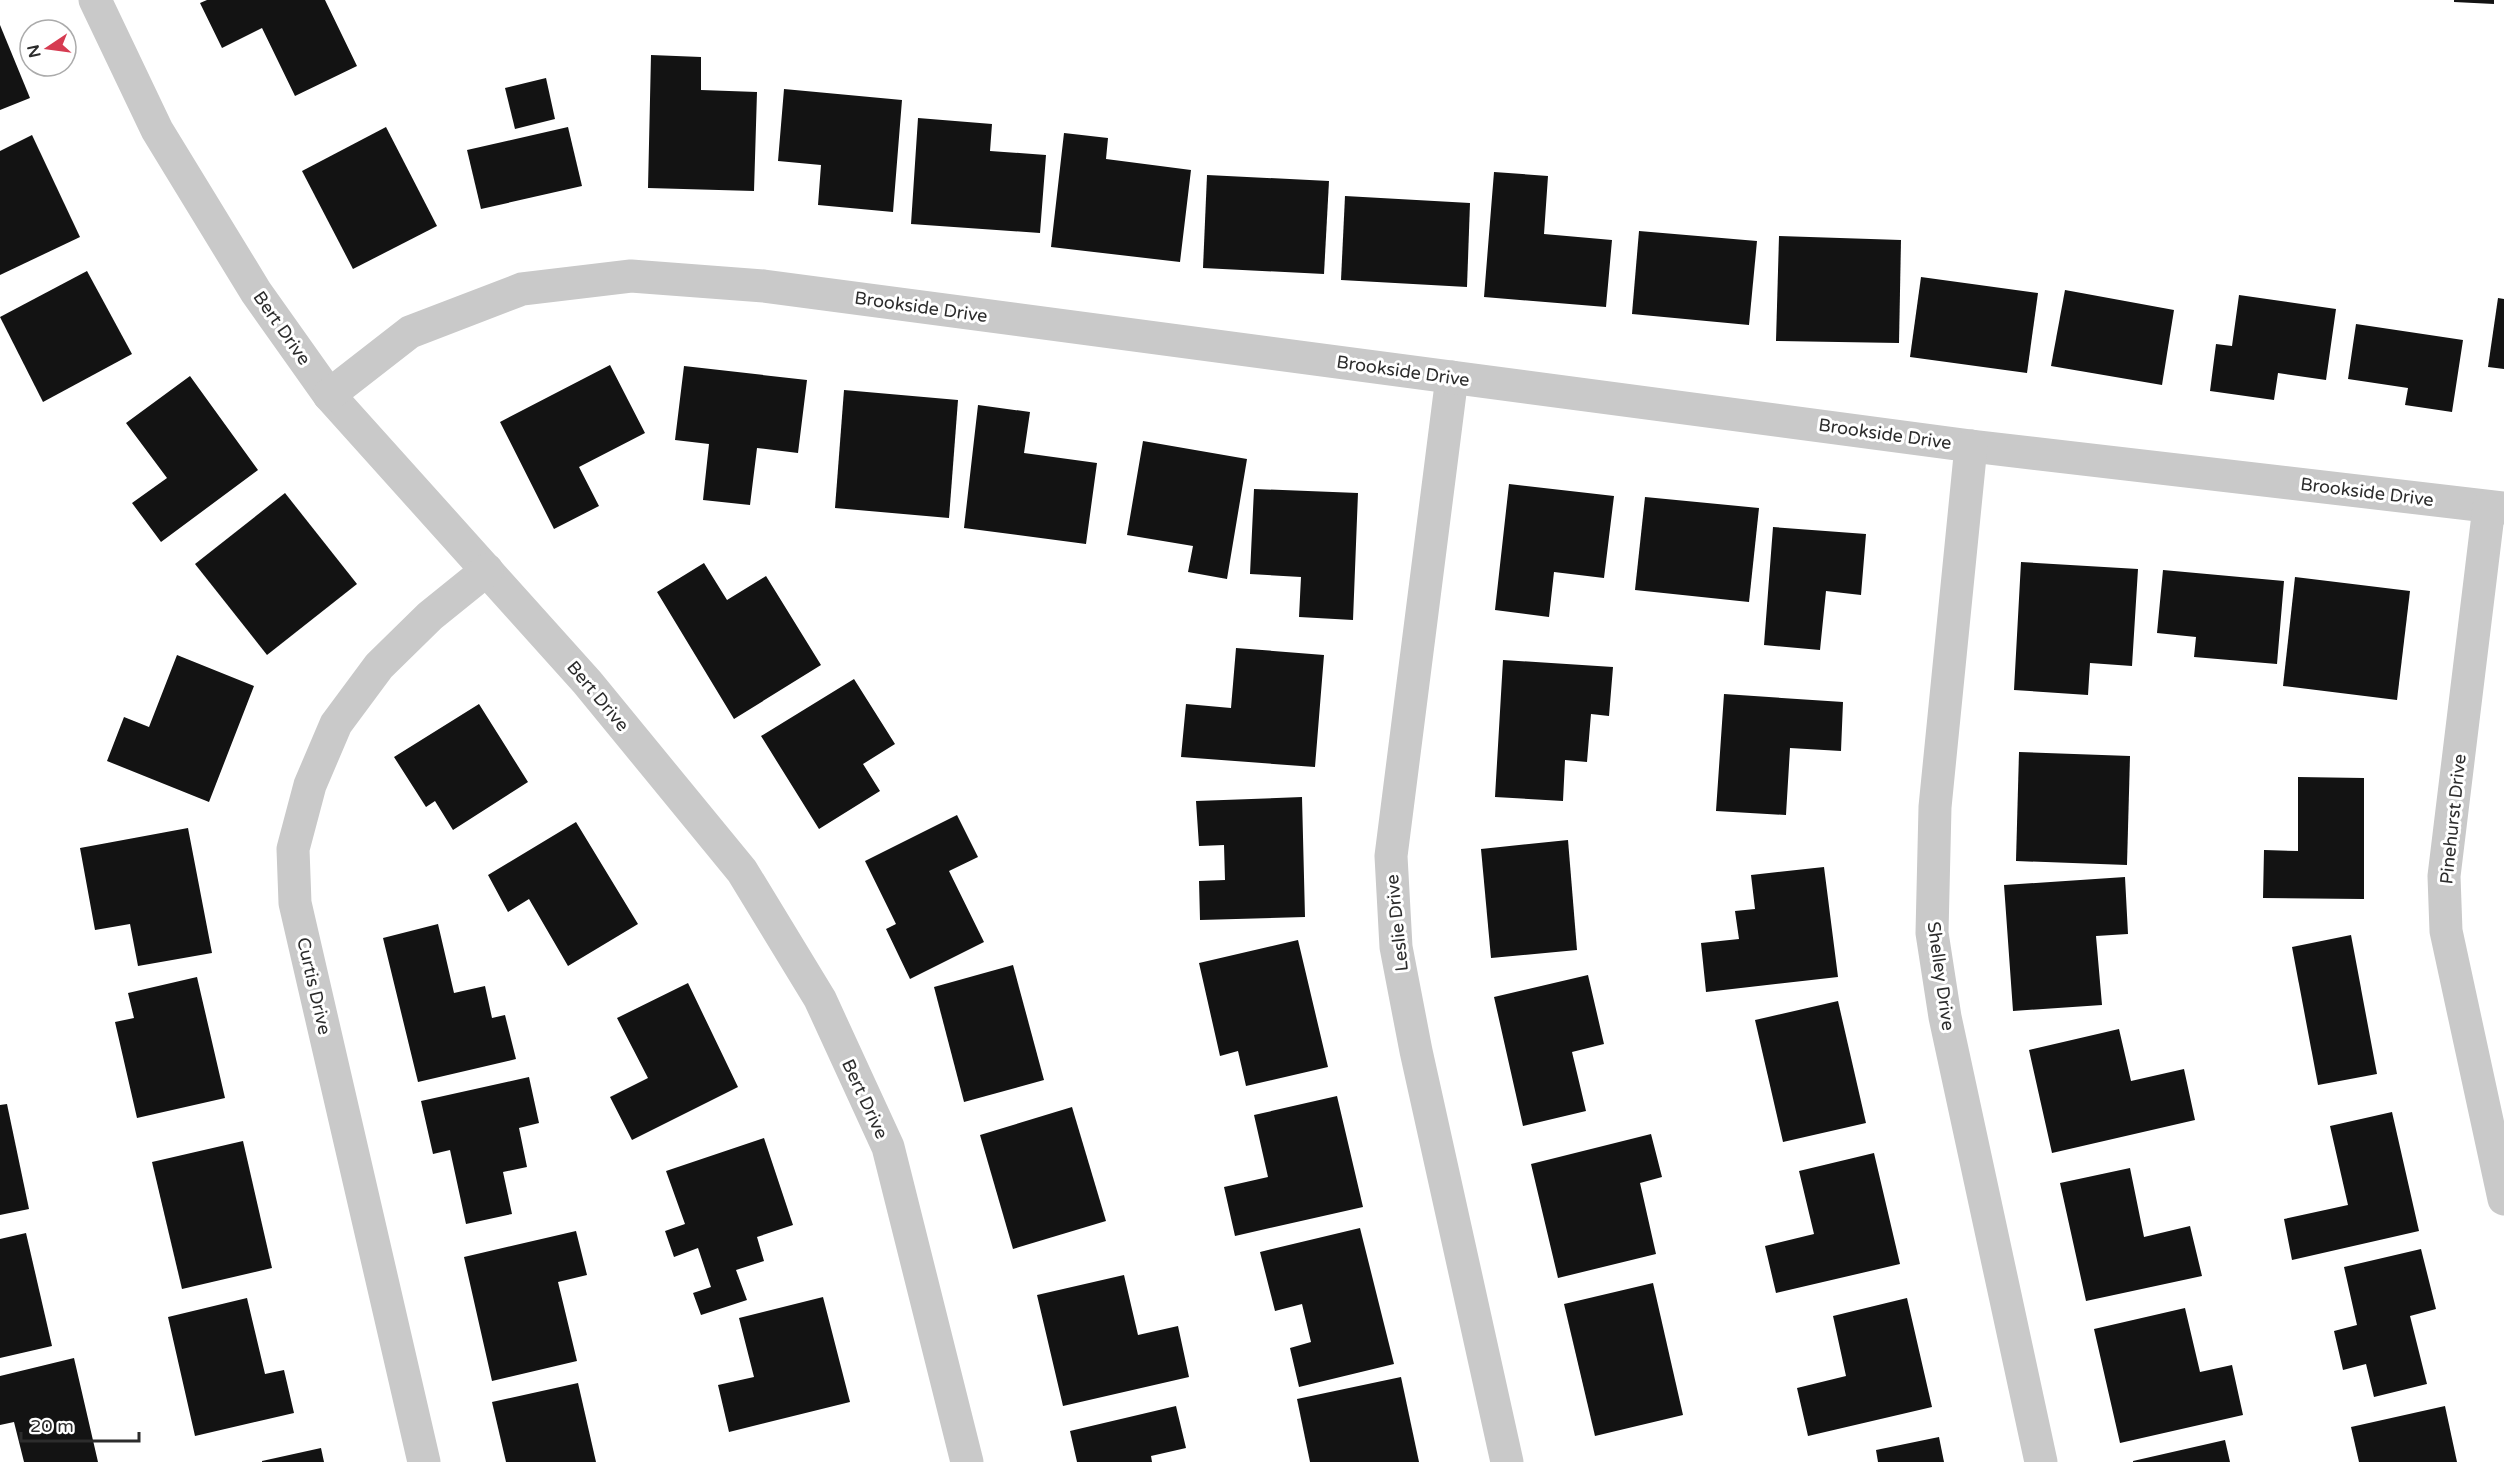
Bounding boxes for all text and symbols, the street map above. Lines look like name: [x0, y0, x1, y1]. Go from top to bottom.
north arrow: [18, 18, 78, 78]
text: N: [23, 43, 46, 60]
street label: Bert Drive: [249, 287, 315, 369]
street label: Brookside Drive: [853, 287, 989, 327]
street label: Brookside Drive: [1335, 351, 1471, 391]
street label: Brookside Drive: [1817, 414, 1953, 454]
street label: Brookside Drive: [2299, 473, 2435, 511]
street label: Bert Drive: [562, 656, 634, 736]
street label: Pinehurst Drive: [2435, 753, 2471, 885]
street label: Leslie Drive: [1381, 873, 1413, 973]
street label: Shelley Drive: [1922, 920, 1960, 1032]
street label: Curtis Drive: [292, 935, 336, 1037]
street label: Bert Drive: [837, 1056, 893, 1142]
scale bar: [21, 1405, 140, 1443]
text: 20 m: [30, 1415, 74, 1437]

